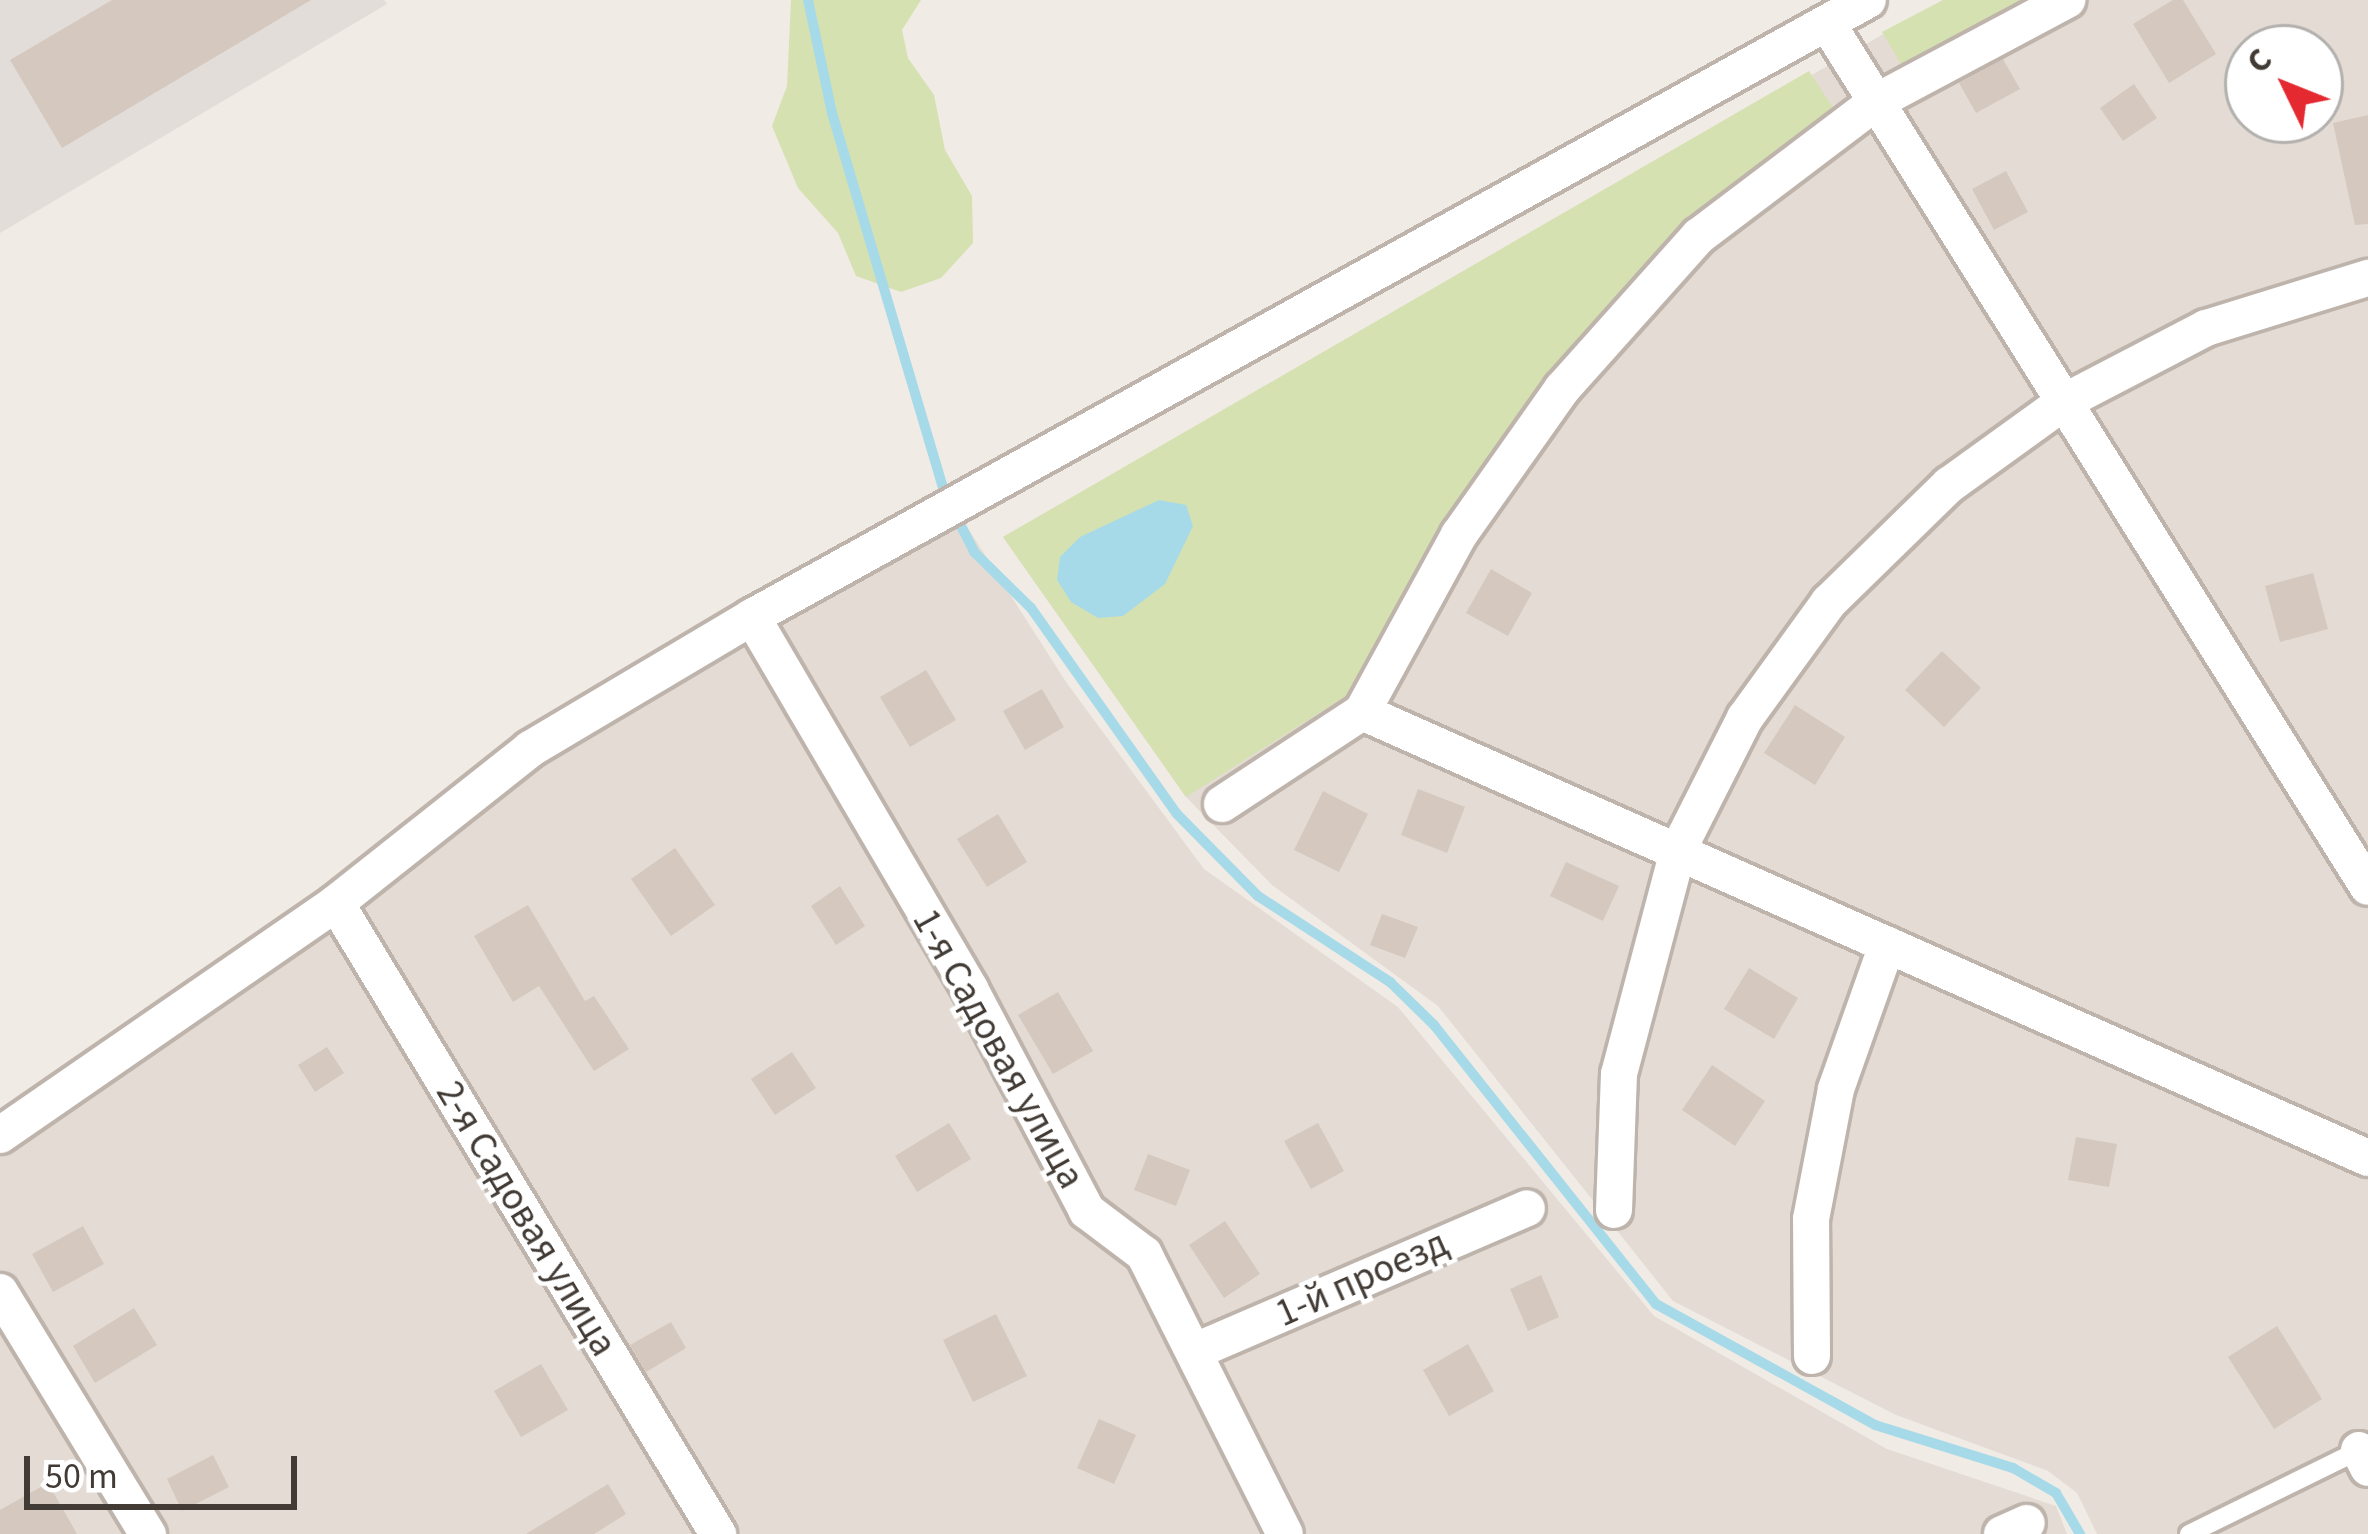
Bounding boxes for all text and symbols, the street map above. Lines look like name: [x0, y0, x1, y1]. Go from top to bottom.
north arrow: [2224, 24, 2344, 144]
text: С: [2236, 38, 2283, 84]
street label: 1-я Садовая улица: [902, 901, 1094, 1197]
street label: 2-я Садовая улица: [425, 1073, 627, 1365]
street label: 1-й проезд: [1269, 1220, 1455, 1338]
scale bar: [30, 1432, 303, 1506]
text: 50 m: [45, 1451, 118, 1502]

